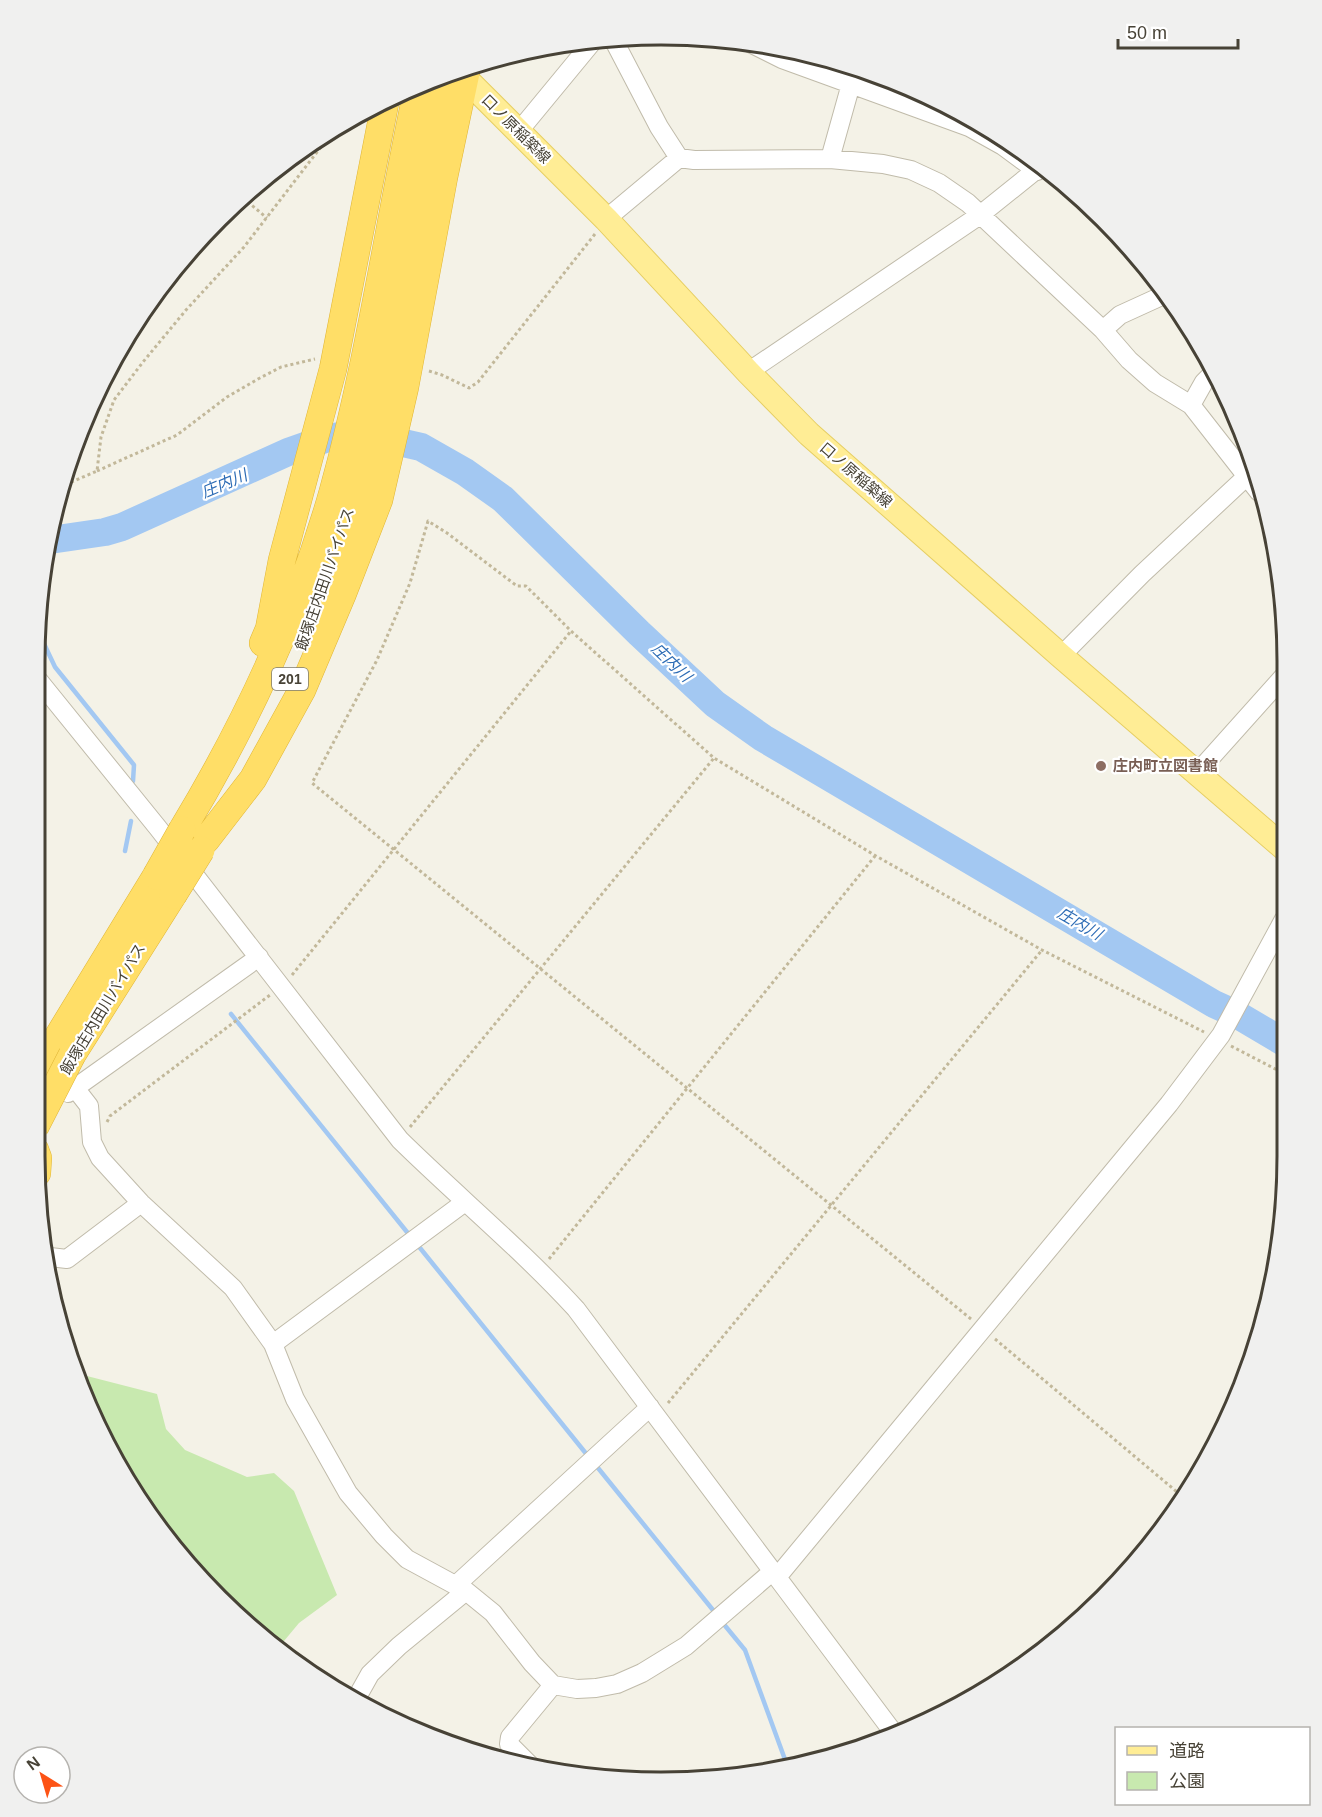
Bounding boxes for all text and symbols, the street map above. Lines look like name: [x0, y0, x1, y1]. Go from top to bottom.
scale bar: [1118, 12, 1238, 50]
text: 50 m: [1127, 23, 1167, 43]
street label: 口ノ原稲築線: [479, 91, 554, 166]
street label: 口ノ原稲築線: [817, 439, 896, 511]
water label: 庄内川: [199, 465, 251, 501]
street label: 飯塚庄内田川バイパス: [292, 505, 357, 652]
water label: 庄内川: [648, 640, 696, 687]
road number: 201: [272, 668, 308, 690]
place label: 庄内町立図書館: [1113, 757, 1218, 774]
marker: 庄内町立図書館: [1094, 759, 1108, 773]
water label: 庄内川: [1055, 904, 1107, 944]
street label: 飯塚庄内田川バイパス: [57, 940, 148, 1077]
legend: [1115, 1727, 1310, 1805]
text: 道路: [1169, 1741, 1205, 1761]
north arrow: [12, 1745, 72, 1805]
text: N: [24, 1753, 43, 1774]
text: 公園: [1169, 1771, 1205, 1791]

